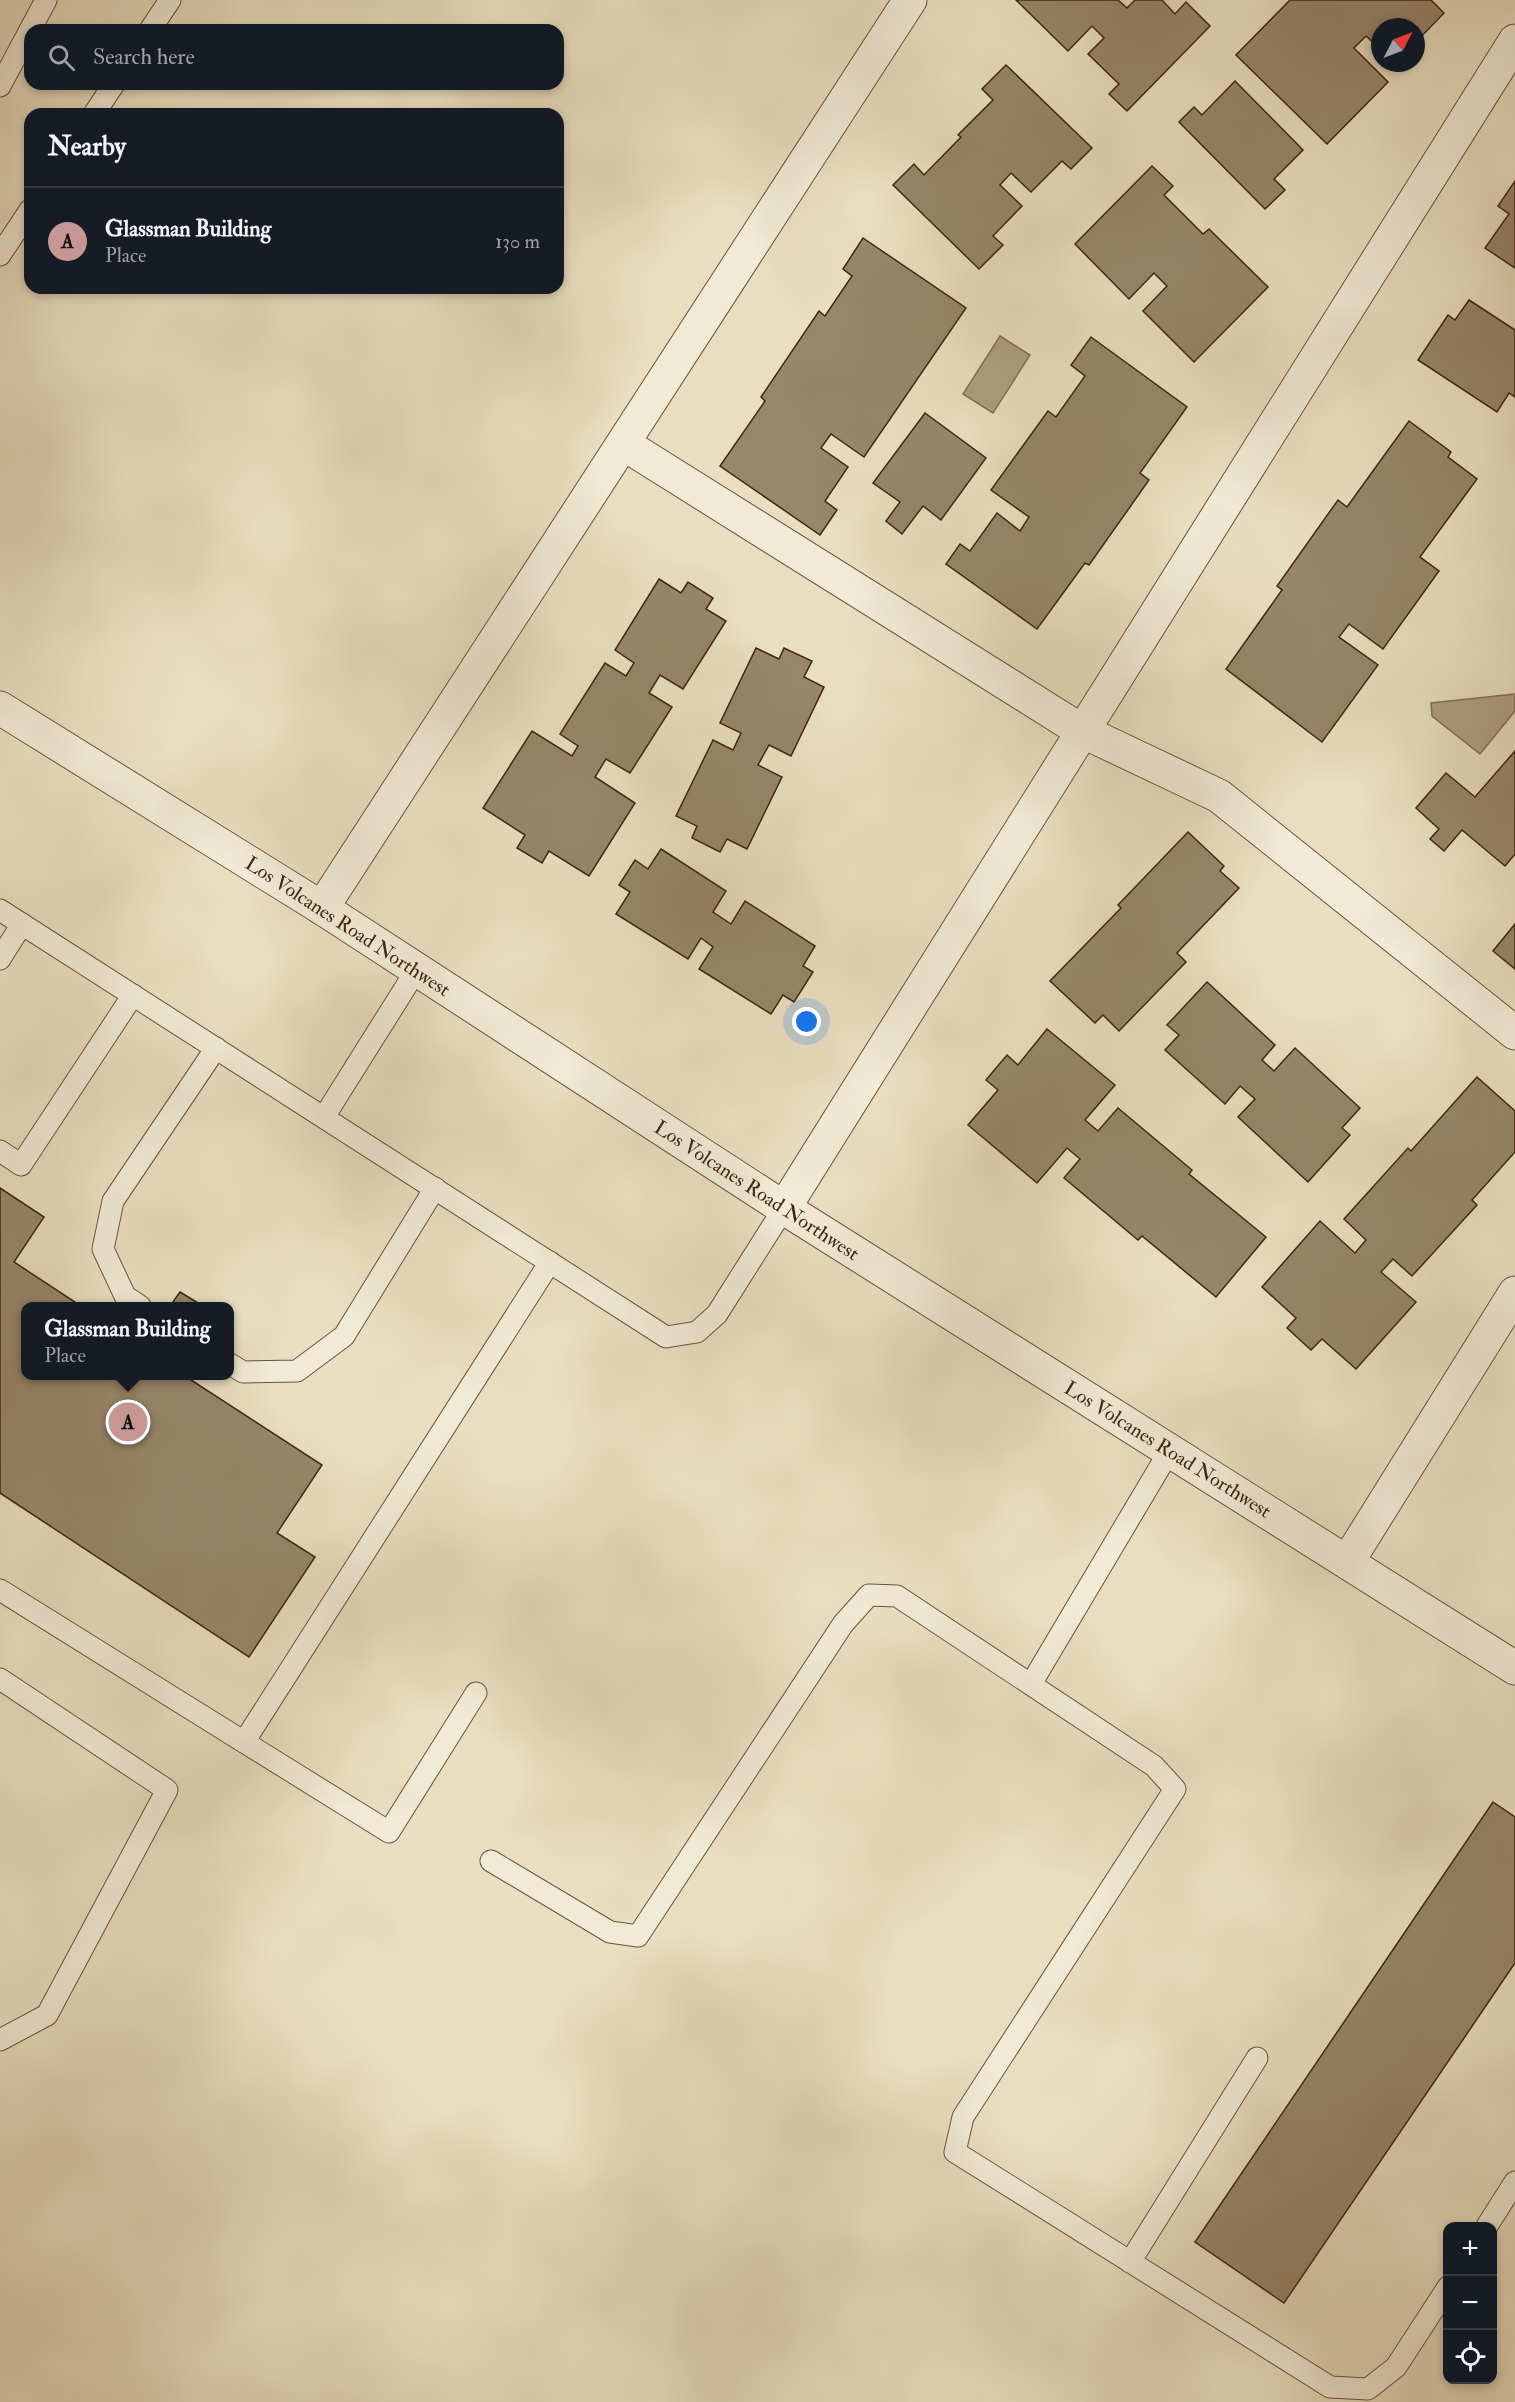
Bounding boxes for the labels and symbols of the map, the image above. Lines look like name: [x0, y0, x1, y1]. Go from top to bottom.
north arrow: [1371, 18, 1425, 72]
street label: Los Volcanes Road Northwest: [240, 851, 455, 1002]
your location: [792, 1007, 821, 1036]
street label: Los Volcanes Road Northwest: [649, 1115, 864, 1266]
street label: Los Volcanes Road Northwest: [1060, 1375, 1276, 1524]
pin: A: [108, 1400, 148, 1444]

